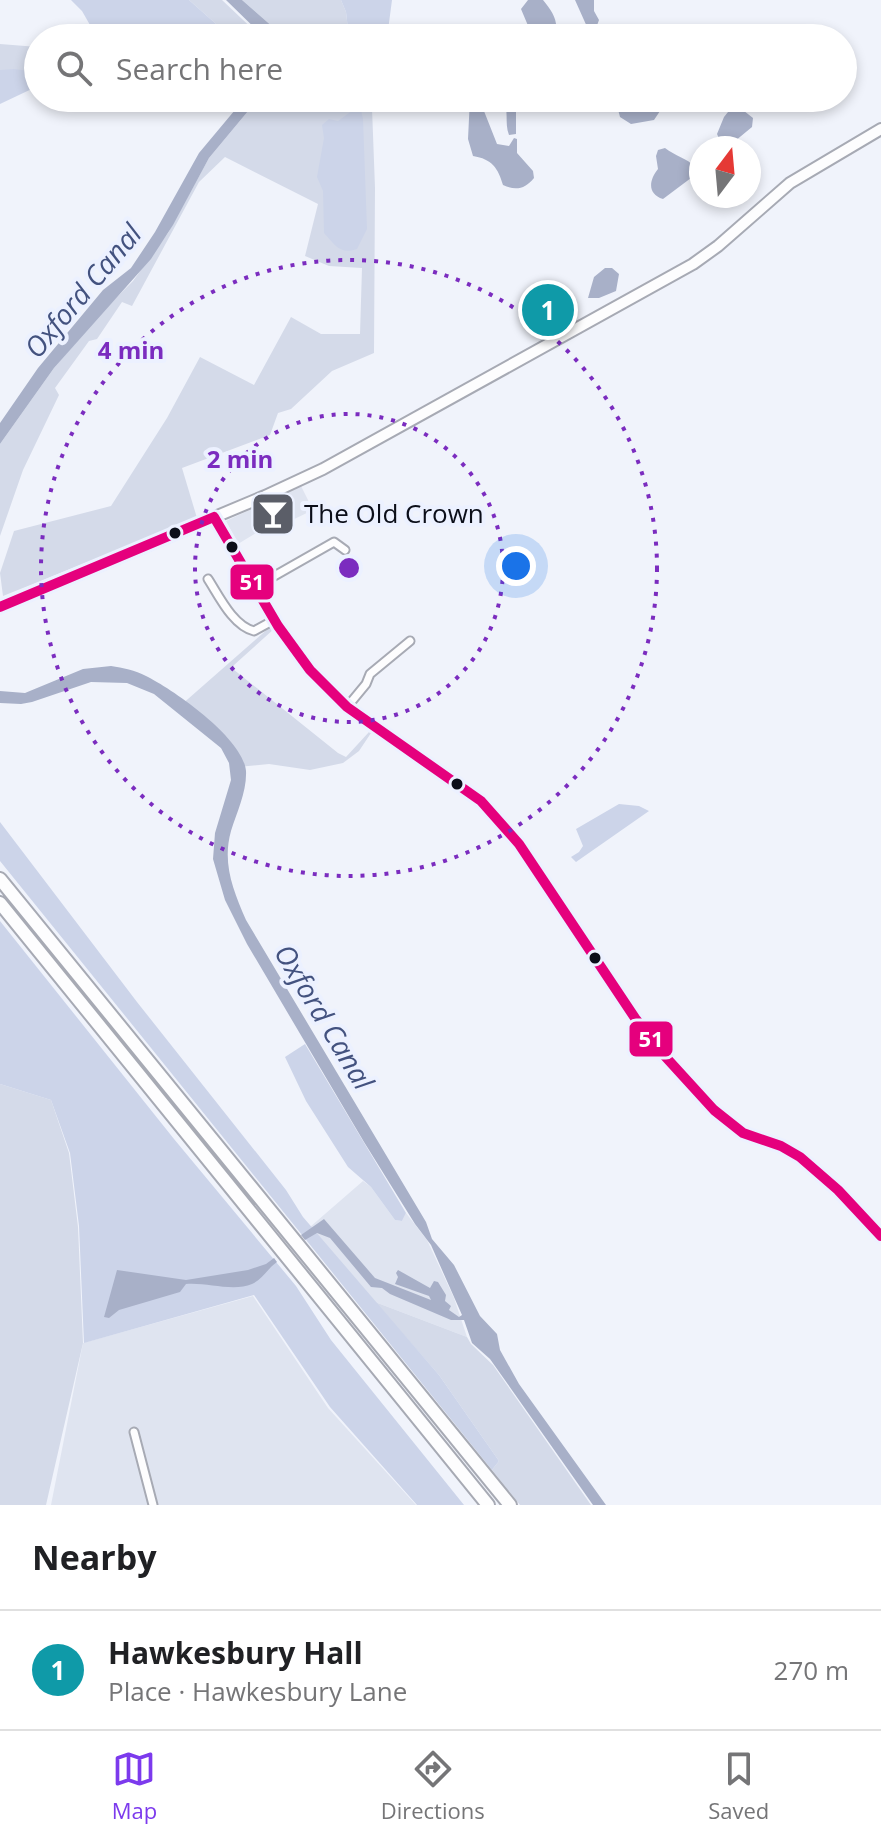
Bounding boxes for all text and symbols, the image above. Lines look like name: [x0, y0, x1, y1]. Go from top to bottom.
search box: [24, 24, 857, 112]
icon: search: [52, 46, 96, 90]
text: Search here: [116, 48, 283, 89]
north arrow: [689, 136, 761, 208]
water label: Oxford Canal: [15, 215, 150, 365]
pin: 1: [522, 280, 574, 340]
text: 4 min: [98, 333, 164, 366]
text: 2 min: [207, 442, 273, 475]
bar icon: The Old Crown: [249, 490, 297, 538]
place label: The Old Crown: [304, 495, 484, 531]
unlabelled marker: [167, 525, 183, 541]
unlabelled marker: [224, 539, 240, 555]
your location: [496, 546, 536, 586]
centre of rings: [335, 554, 363, 582]
line badge: 51: [229, 563, 275, 601]
text: 51: [239, 566, 265, 596]
unlabelled marker: [449, 776, 465, 792]
water label: Oxford Canal: [266, 936, 384, 1097]
unlabelled marker: [587, 950, 603, 966]
line badge: 51: [628, 1020, 674, 1058]
text: 51: [638, 1023, 664, 1053]
text: Nearby: [32, 1534, 157, 1580]
text: Hawkesbury Hall: [108, 1632, 363, 1673]
text: 1: [51, 1652, 65, 1688]
text: 270 m: [774, 1652, 849, 1688]
text: Place · Hawkesbury Lane: [108, 1673, 407, 1709]
tab: Map: [112, 1747, 157, 1825]
tab: Directions: [381, 1747, 485, 1825]
tab: Saved: [708, 1747, 769, 1825]

